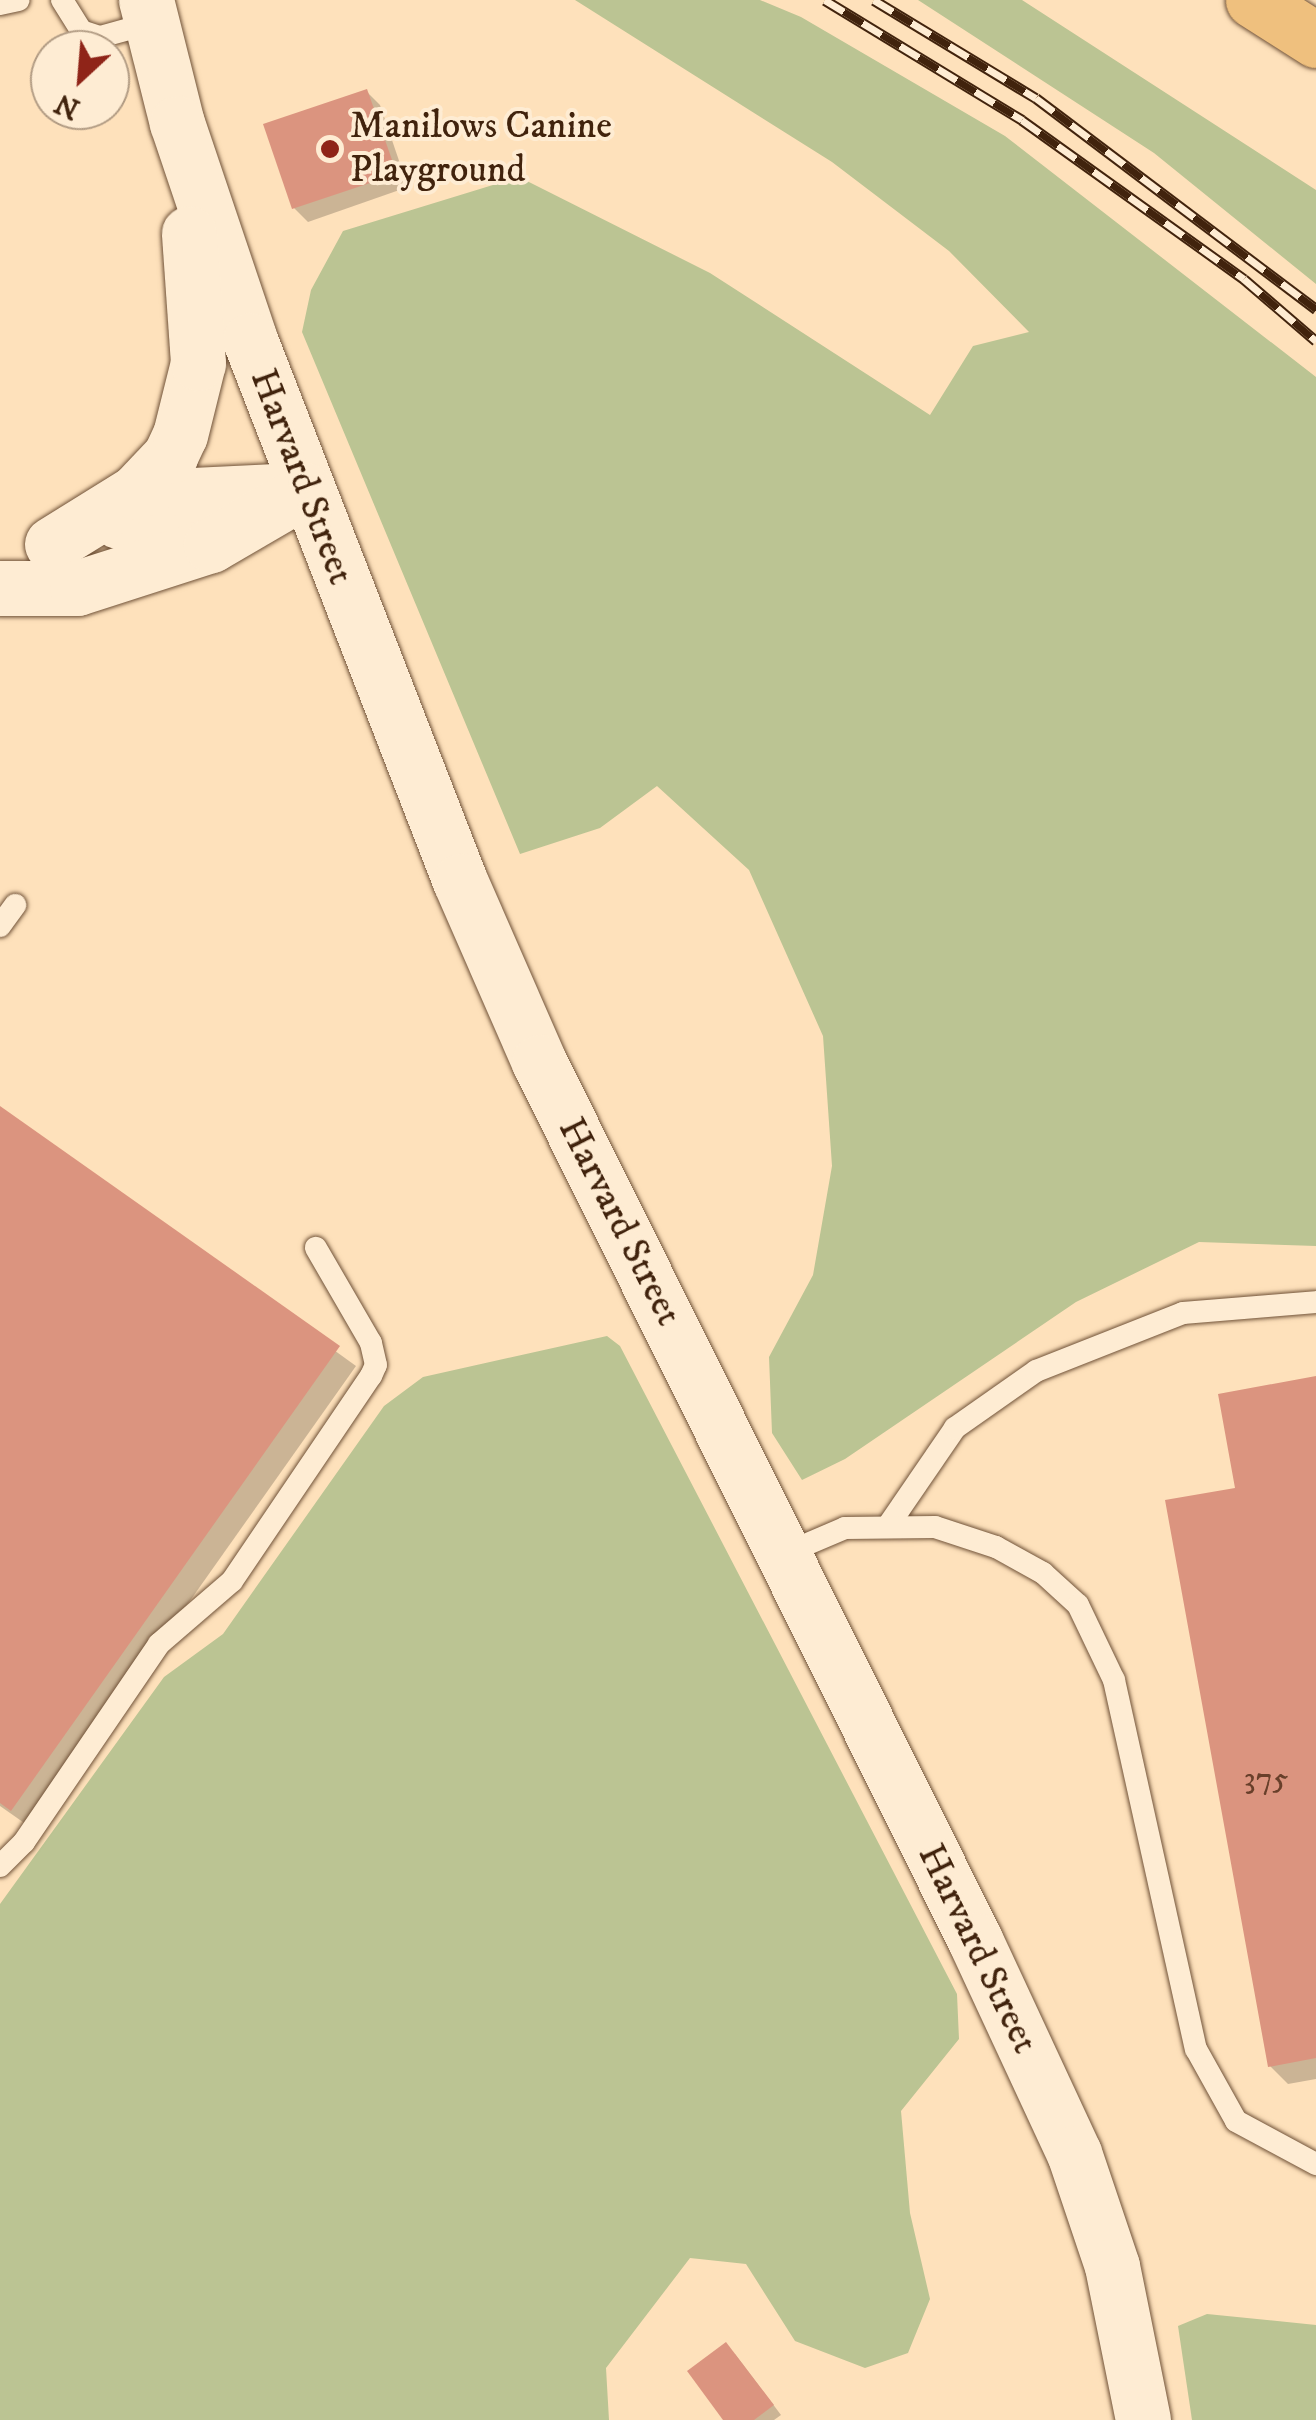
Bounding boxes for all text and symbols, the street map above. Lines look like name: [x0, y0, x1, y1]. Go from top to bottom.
north arrow: [30, 30, 130, 130]
text: N: [50, 85, 86, 126]
place label: Manilows Canine Playground: [350, 104, 612, 193]
marker: Manilows Canine Playground: [319, 138, 341, 160]
street label: Harvard Street: [239, 363, 363, 591]
street label: Harvard Street: [547, 1111, 691, 1333]
house number: 375: [1244, 1760, 1288, 1798]
street label: Harvard Street: [907, 1837, 1047, 2061]

